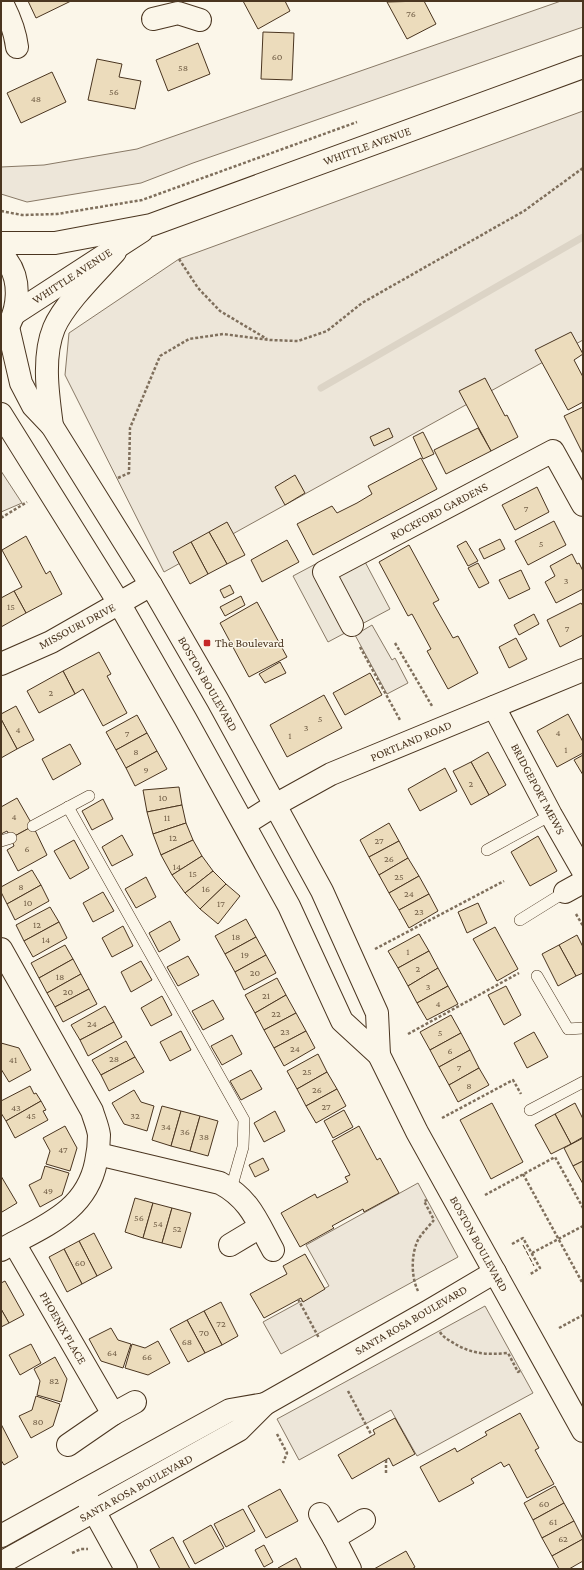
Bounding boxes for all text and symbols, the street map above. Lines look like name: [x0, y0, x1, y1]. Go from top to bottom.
house number: 76: [406, 8, 416, 19]
house number: 60: [272, 51, 283, 62]
house number: 58: [178, 62, 188, 73]
house number: 56: [109, 86, 119, 97]
house number: 48: [31, 93, 41, 104]
street label: WHITTLE AVENUE: [321, 123, 413, 168]
street label: WHITTLE AVENUE: [29, 245, 115, 307]
street label: ROCKFORD GARDENS: [388, 479, 490, 543]
house number: 7: [524, 503, 529, 514]
house number: 5: [539, 538, 544, 549]
house number: 3: [564, 575, 569, 586]
street label: MISSOURI DRIVE: [36, 600, 118, 652]
house number: 15: [7, 601, 15, 612]
house number: 7: [565, 623, 570, 634]
street label: BOSTON BOULEVARD: [175, 634, 241, 734]
place label: The Boulevard: [215, 636, 285, 650]
marker: The Boulevard: [202, 638, 212, 648]
house number: 2: [49, 687, 54, 698]
house number: 5: [318, 713, 323, 724]
street label: PORTLAND ROAD: [368, 718, 454, 764]
house number: 3: [304, 722, 309, 733]
house number: 4: [15, 724, 21, 735]
house number: 4: [555, 727, 561, 738]
house number: 7: [125, 728, 130, 739]
house number: 1: [288, 730, 292, 741]
street label: BRIDGEPORT MEWS: [508, 741, 568, 837]
house number: 1: [564, 744, 568, 755]
house number: 8: [133, 746, 139, 757]
house number: 9: [143, 764, 149, 775]
house number: 2: [469, 778, 474, 789]
house number: 10: [159, 792, 168, 803]
house number: 4: [11, 811, 17, 822]
house number: 11: [164, 812, 170, 823]
house number: 12: [169, 832, 177, 843]
house number: 27: [374, 835, 384, 846]
house number: 6: [24, 843, 30, 854]
house number: 26: [384, 853, 394, 864]
house number: 14: [173, 861, 181, 872]
house number: 15: [189, 868, 197, 879]
house number: 25: [394, 871, 404, 882]
house number: 8: [18, 881, 24, 892]
house number: 16: [202, 883, 210, 894]
house number: 24: [404, 888, 414, 899]
house number: 10: [24, 897, 33, 908]
house number: 17: [217, 898, 225, 909]
house number: 23: [414, 906, 424, 917]
house number: 12: [33, 919, 41, 930]
house number: 18: [232, 931, 240, 942]
house number: 14: [42, 934, 50, 945]
house number: 1: [406, 946, 410, 957]
house number: 19: [241, 949, 249, 960]
house number: 2: [416, 963, 421, 974]
house number: 20: [250, 967, 261, 978]
house number: 18: [56, 971, 64, 982]
house number: 3: [426, 981, 431, 992]
house number: 20: [63, 986, 74, 997]
house number: 21: [262, 990, 270, 1001]
house number: 4: [435, 998, 441, 1009]
house number: 22: [271, 1008, 281, 1019]
house number: 24: [87, 1018, 97, 1029]
house number: 23: [280, 1026, 290, 1037]
house number: 5: [438, 1027, 443, 1038]
house number: 24: [290, 1043, 300, 1054]
house number: 6: [447, 1045, 453, 1056]
house number: 28: [109, 1053, 119, 1064]
house number: 41: [9, 1054, 17, 1065]
house number: 7: [457, 1062, 462, 1073]
house number: 25: [302, 1066, 312, 1077]
house number: 8: [466, 1080, 472, 1091]
house number: 26: [312, 1084, 322, 1095]
house number: 27: [321, 1101, 331, 1112]
house number: 43: [11, 1102, 21, 1113]
house number: 45: [26, 1110, 36, 1121]
house number: 32: [130, 1110, 140, 1121]
house number: 34: [161, 1121, 171, 1132]
house number: 36: [180, 1126, 190, 1137]
house number: 38: [199, 1131, 209, 1142]
house number: 47: [58, 1144, 68, 1155]
house number: 49: [43, 1185, 53, 1196]
street label: BOSTON BOULEVARD: [447, 1194, 511, 1294]
house number: 56: [134, 1212, 144, 1223]
house number: 54: [153, 1218, 163, 1229]
house number: 52: [172, 1223, 182, 1234]
house number: 60: [75, 1257, 86, 1268]
street label: SANTA ROSA BOULEVARD: [352, 1282, 470, 1358]
street label: PHOENIX PLACE: [37, 1289, 90, 1367]
house number: 72: [216, 1318, 226, 1329]
house number: 70: [199, 1327, 209, 1338]
house number: 68: [182, 1336, 192, 1347]
house number: 64: [107, 1347, 117, 1358]
house number: 66: [142, 1351, 152, 1362]
house number: 82: [49, 1375, 59, 1386]
house number: 80: [32, 1416, 44, 1427]
street label: SANTA ROSA BOULEVARD: [77, 1451, 195, 1525]
house number: 60: [539, 1498, 550, 1509]
house number: 61: [549, 1516, 557, 1527]
house number: 62: [558, 1533, 568, 1544]

